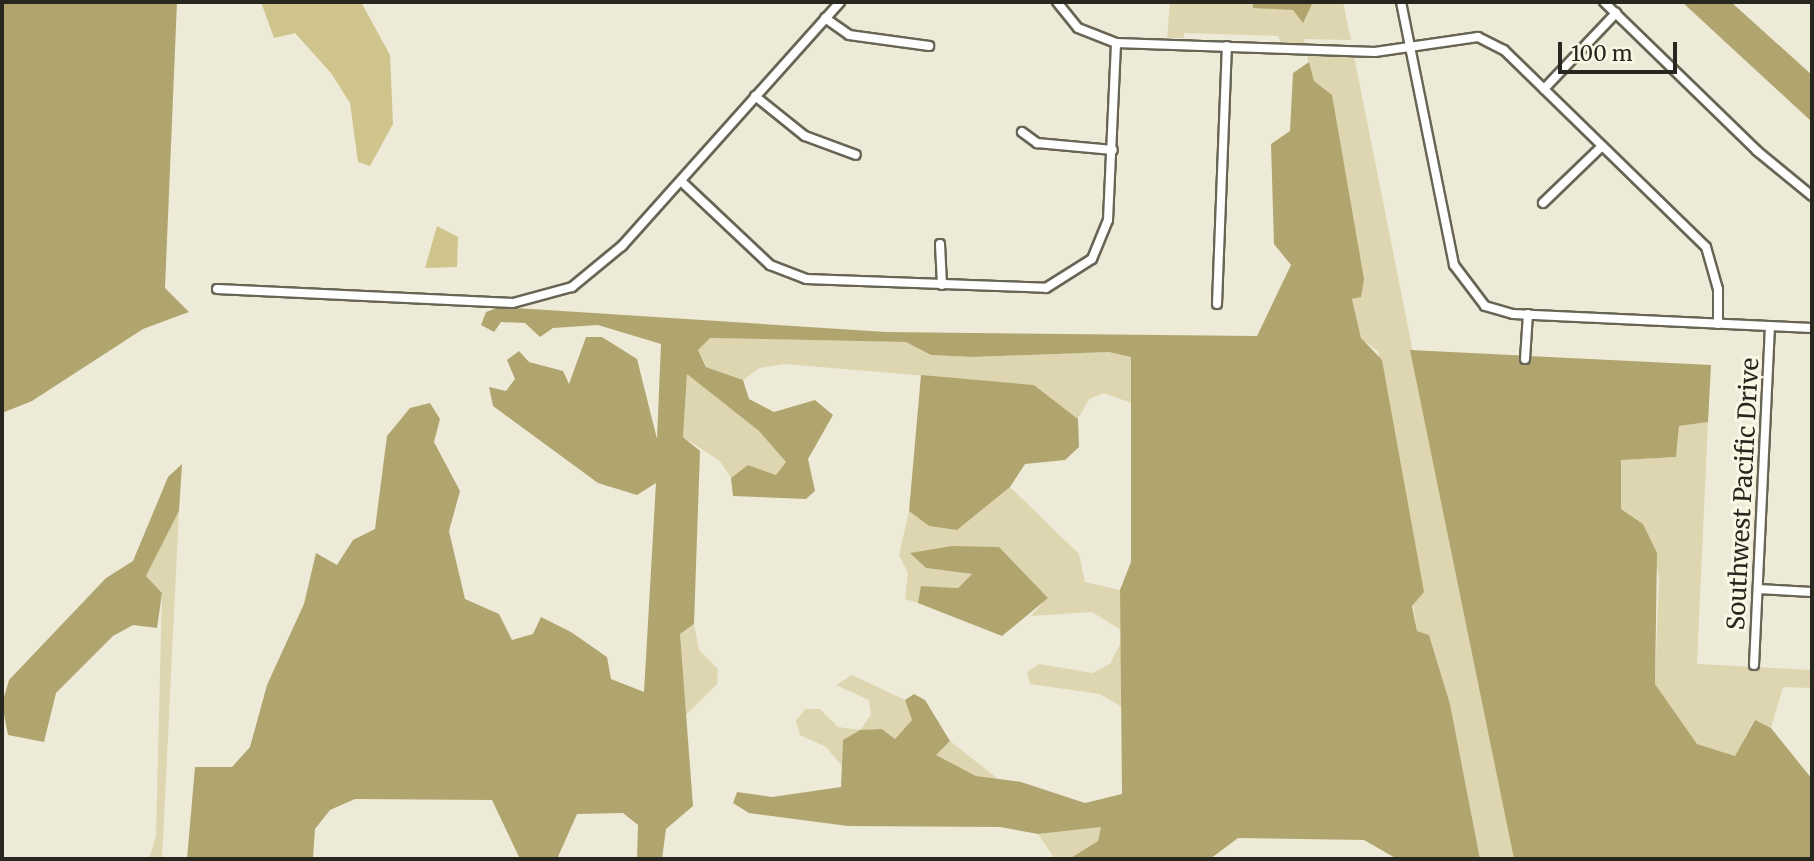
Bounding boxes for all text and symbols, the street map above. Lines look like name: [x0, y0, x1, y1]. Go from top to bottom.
scale bar: [1562, 28, 1681, 72]
text: 100 m: [1571, 40, 1633, 67]
street label: Southwest Pacific Drive: [1721, 357, 1765, 631]

